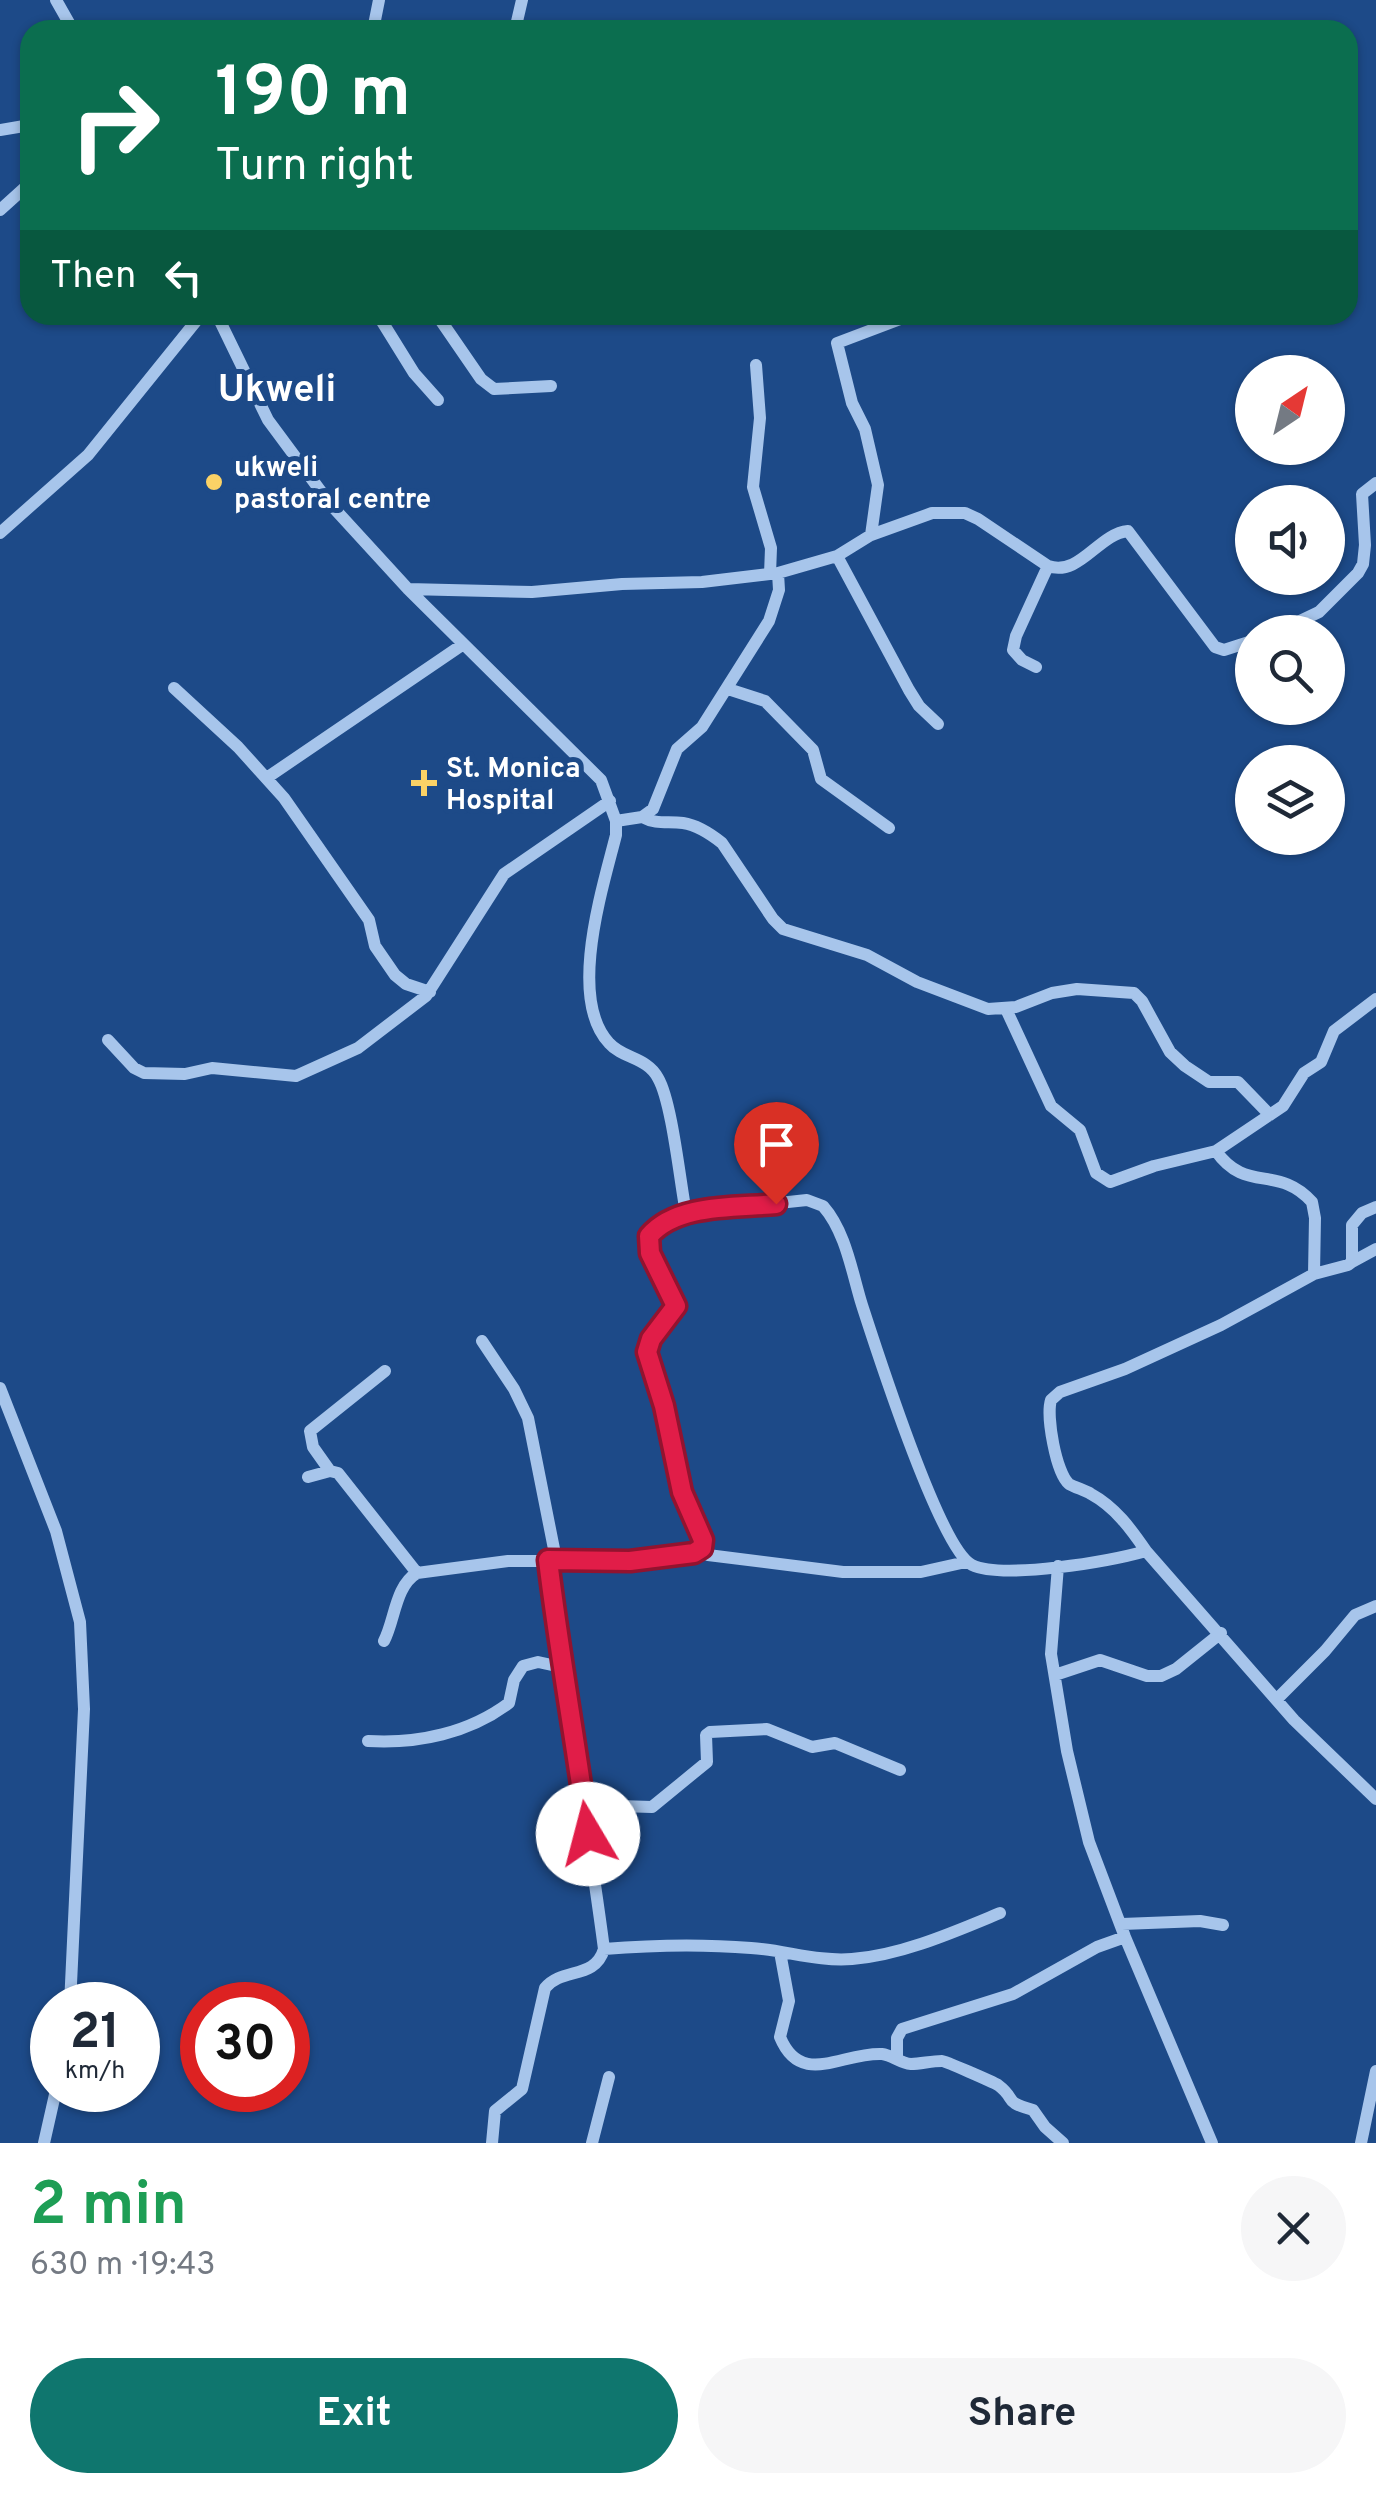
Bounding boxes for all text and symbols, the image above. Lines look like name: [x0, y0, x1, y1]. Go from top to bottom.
text: 190 m: [215, 52, 411, 141]
icon: right: [50, 60, 180, 190]
text: Turn right: [215, 139, 414, 196]
icon: left: [156, 250, 211, 305]
text: Then: [50, 253, 136, 302]
north arrow: [1235, 355, 1345, 465]
map controls: [1235, 355, 1345, 855]
district label: Ukweli: [218, 367, 336, 416]
place label: ukweli pastoral centre: [234, 451, 431, 519]
marker: ukweli pastoral centre: [203, 471, 225, 493]
button: sound: [1235, 485, 1345, 595]
button: search: [1235, 615, 1345, 725]
button: layers: [1235, 745, 1345, 855]
place label: St. Monica Hospital: [446, 752, 581, 820]
marker: St. Monica Hospital: [411, 770, 437, 796]
pin: [734, 1102, 819, 1205]
icon: arrive: [749, 1117, 804, 1172]
position arrow: [536, 1782, 640, 1886]
speed limit sign: 30: [180, 1982, 310, 2112]
text: 21: [70, 2003, 120, 2066]
text: km/h: [65, 2056, 125, 2088]
text: 2 min: [30, 2170, 187, 2246]
button: close: [1241, 2176, 1346, 2281]
text: 630 m · 19:43: [30, 2246, 216, 2286]
button: Exit: [30, 2358, 678, 2473]
button: Share: [698, 2358, 1346, 2473]

